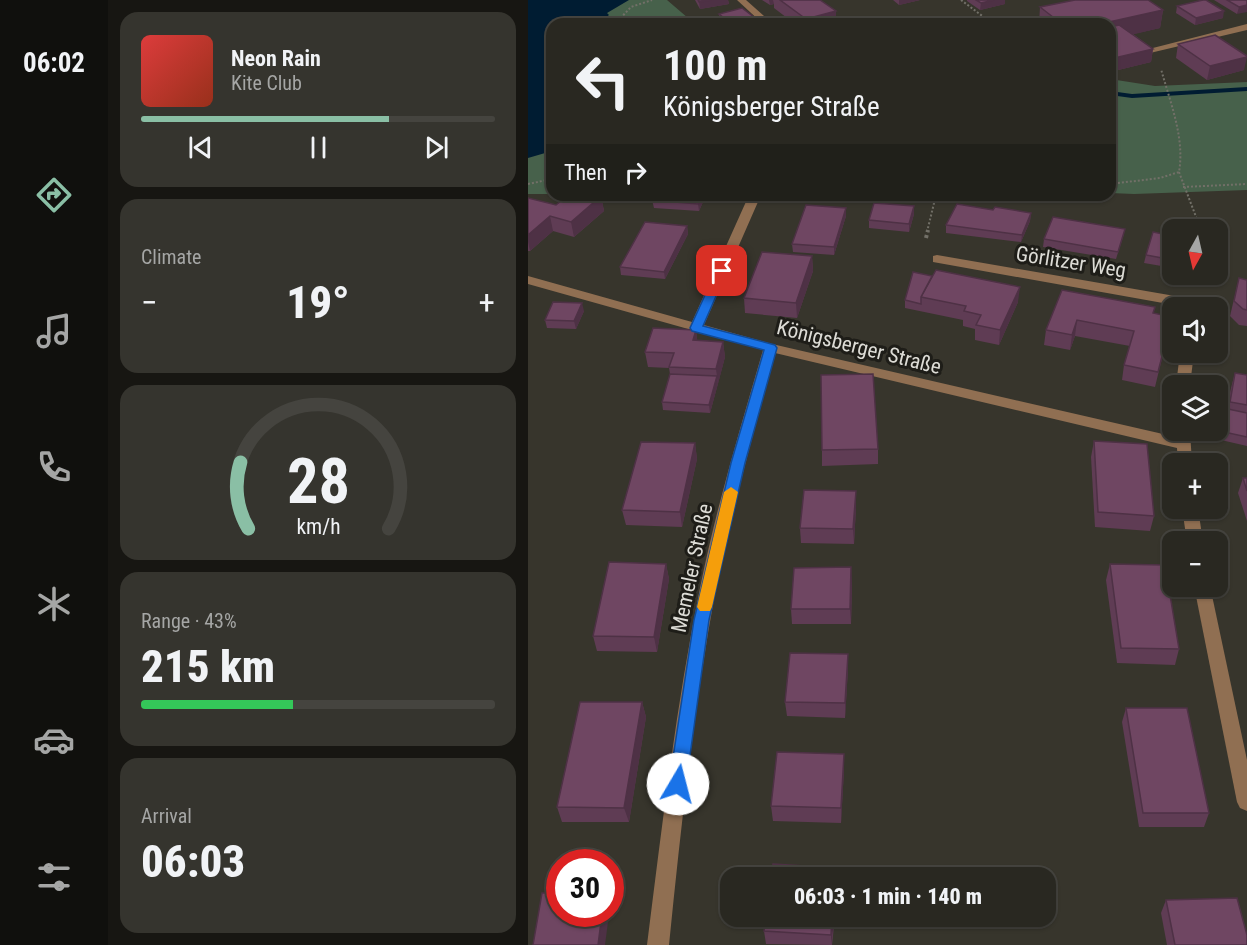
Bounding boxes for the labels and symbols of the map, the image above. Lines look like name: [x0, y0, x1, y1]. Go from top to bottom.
north arrow: [1162, 219, 1228, 285]
street label: Görlitzer Weg: [1014, 241, 1128, 283]
pin: [696, 245, 747, 296]
street label: Königsberger Straße: [774, 315, 944, 379]
street label: Memeler Straße: [667, 501, 717, 635]
position arrow: [646, 752, 710, 816]
speed limit sign: 30: [546, 849, 624, 927]

